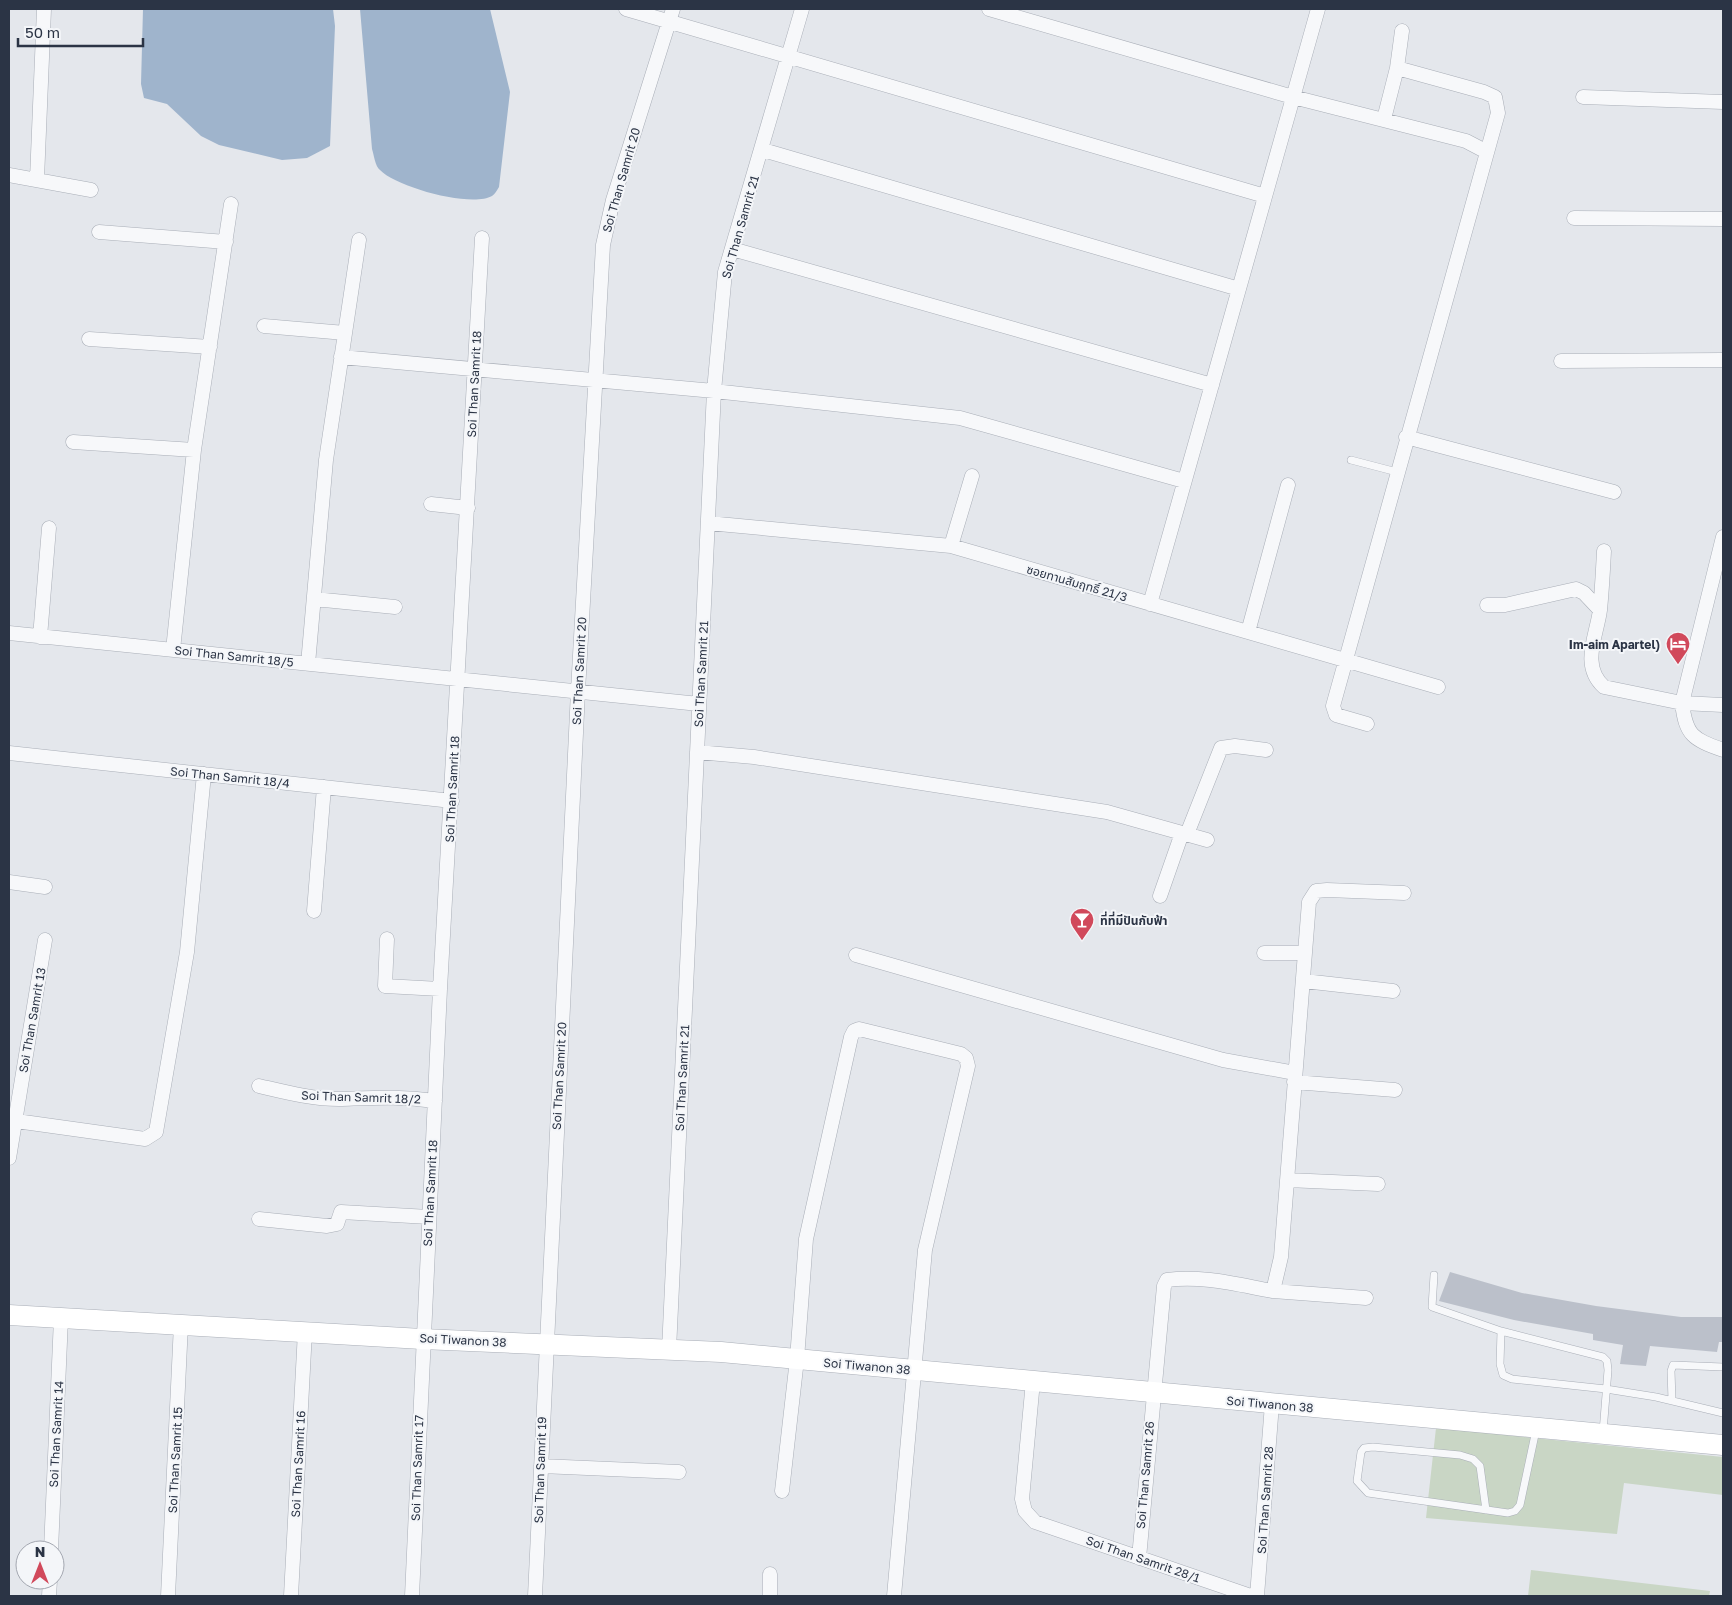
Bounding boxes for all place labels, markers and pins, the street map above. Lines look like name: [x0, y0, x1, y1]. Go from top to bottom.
hotel icon: Im-aim Apartel): [1665, 631, 1691, 665]
place label: Im-aim Apartel): [1569, 637, 1660, 652]
bar icon: ที่ที่มีปันกับฟ้า: [1069, 907, 1095, 941]
place label: ที่ที่มีปันกับฟ้า: [1100, 911, 1168, 928]

